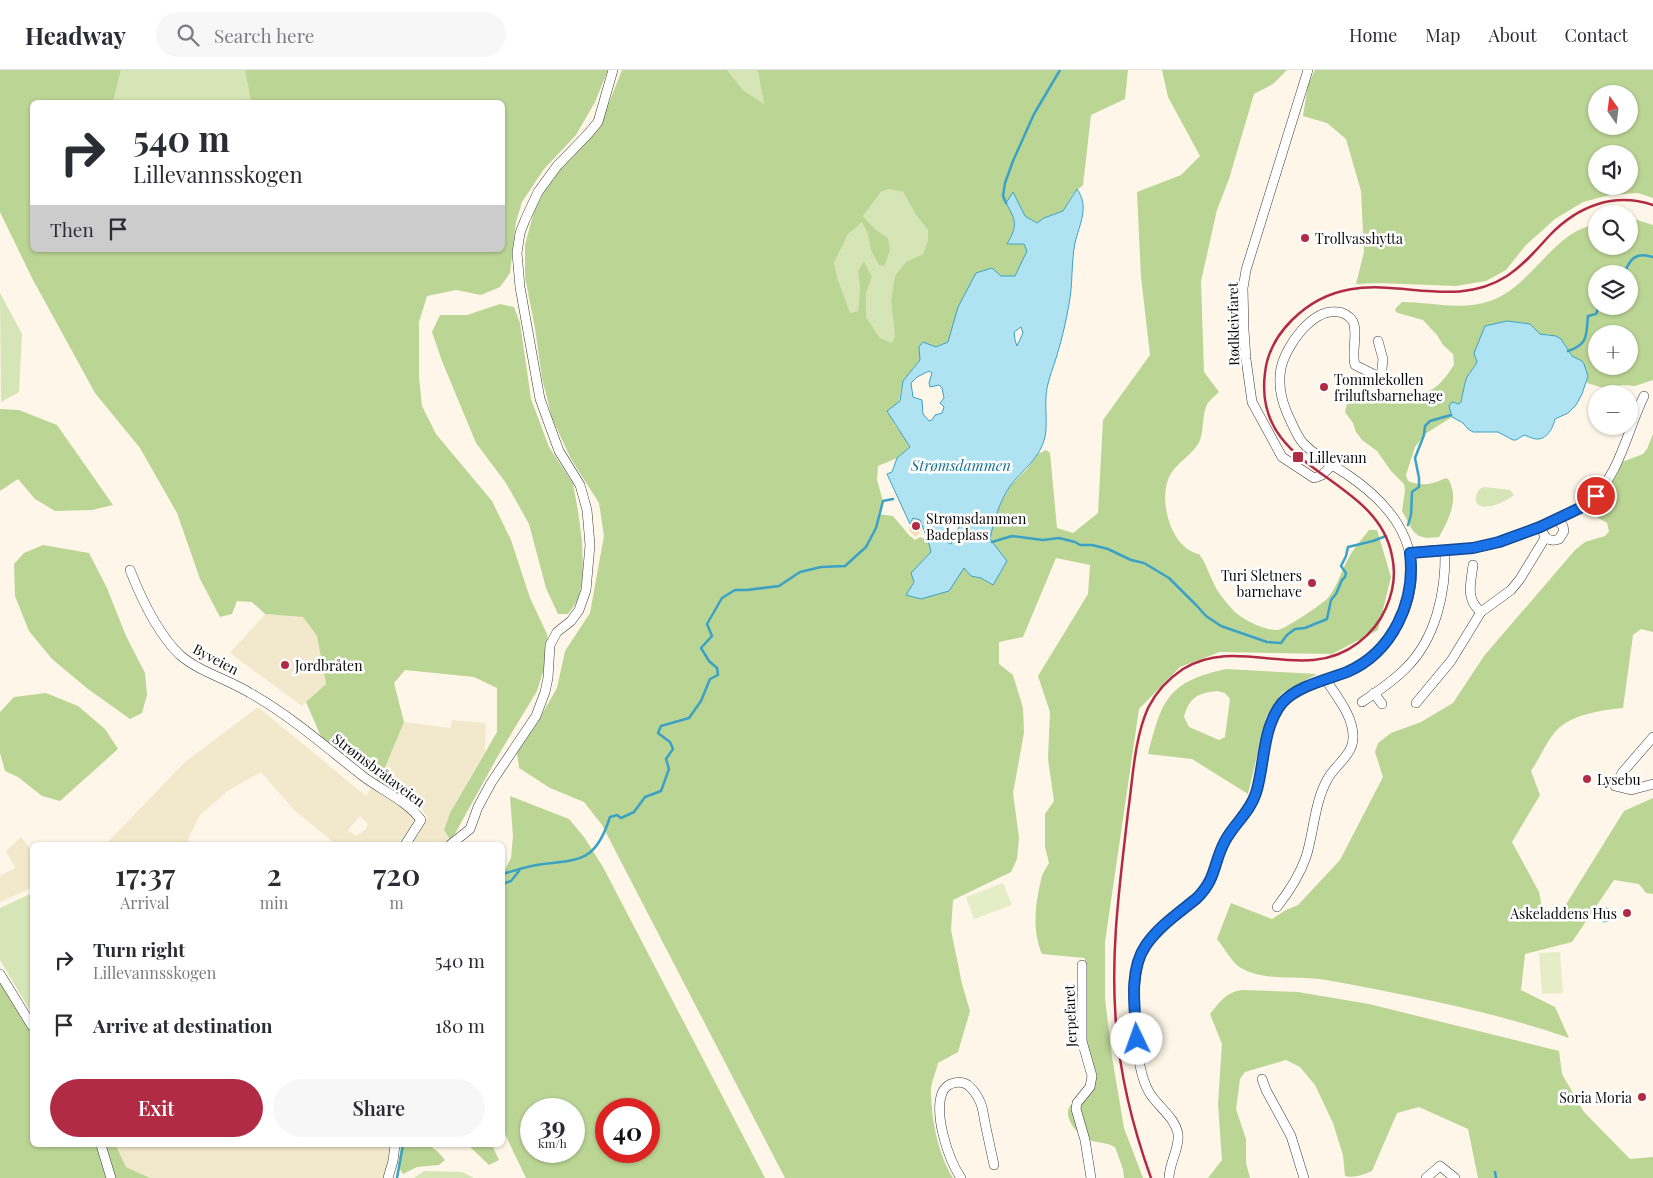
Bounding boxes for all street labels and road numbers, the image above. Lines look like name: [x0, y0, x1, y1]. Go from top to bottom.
street label: Rødkleivfaret: [1223, 281, 1243, 366]
street label: Byveien: [190, 639, 243, 679]
street label: Strømsbråtaveien: [329, 729, 430, 811]
street label: Jerpefaret: [1059, 983, 1081, 1049]

